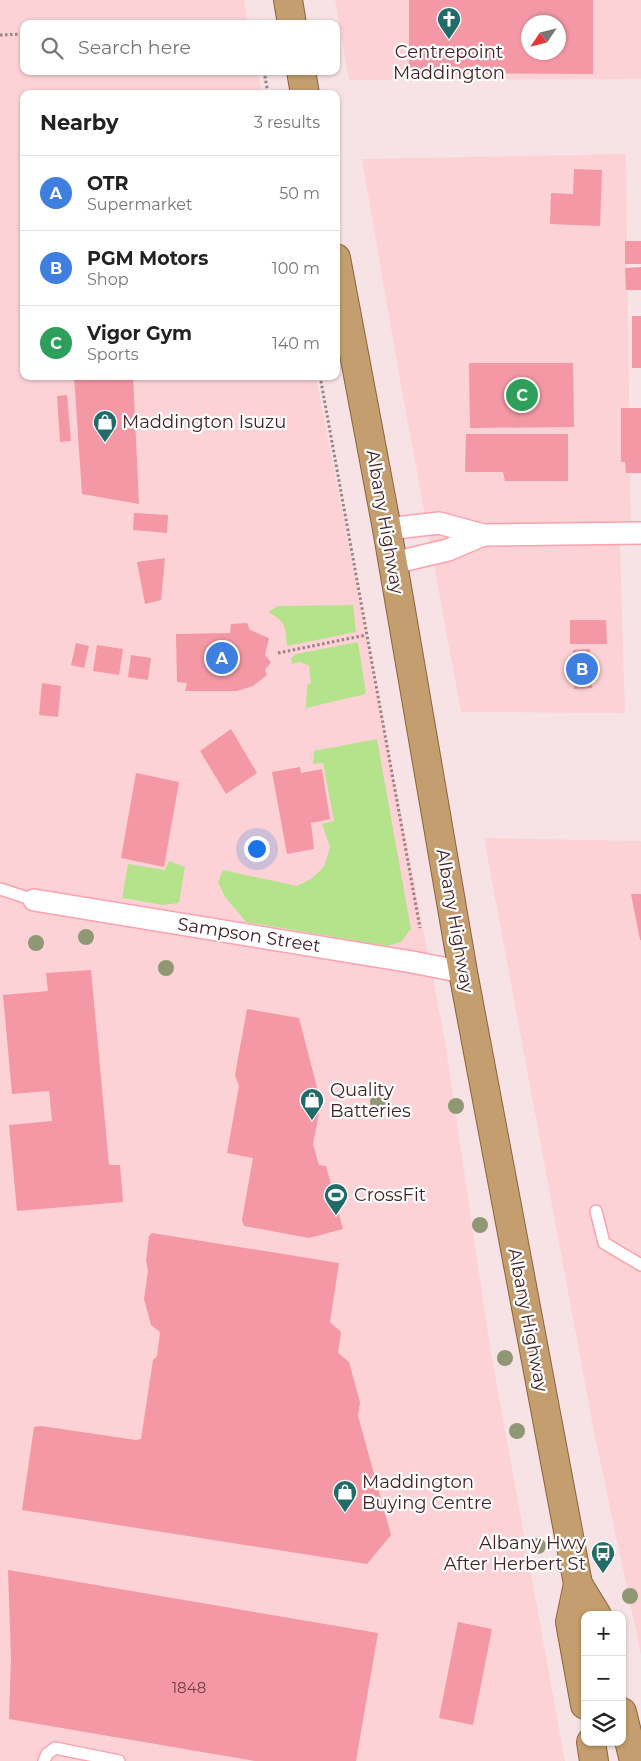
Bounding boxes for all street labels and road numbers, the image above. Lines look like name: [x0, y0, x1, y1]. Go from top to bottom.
street label: Albany Highway: [361, 448, 409, 596]
street label: Albany Highway: [431, 847, 479, 995]
street label: Sampson Street: [176, 913, 322, 957]
street label: Albany Highway: [503, 1246, 553, 1394]

